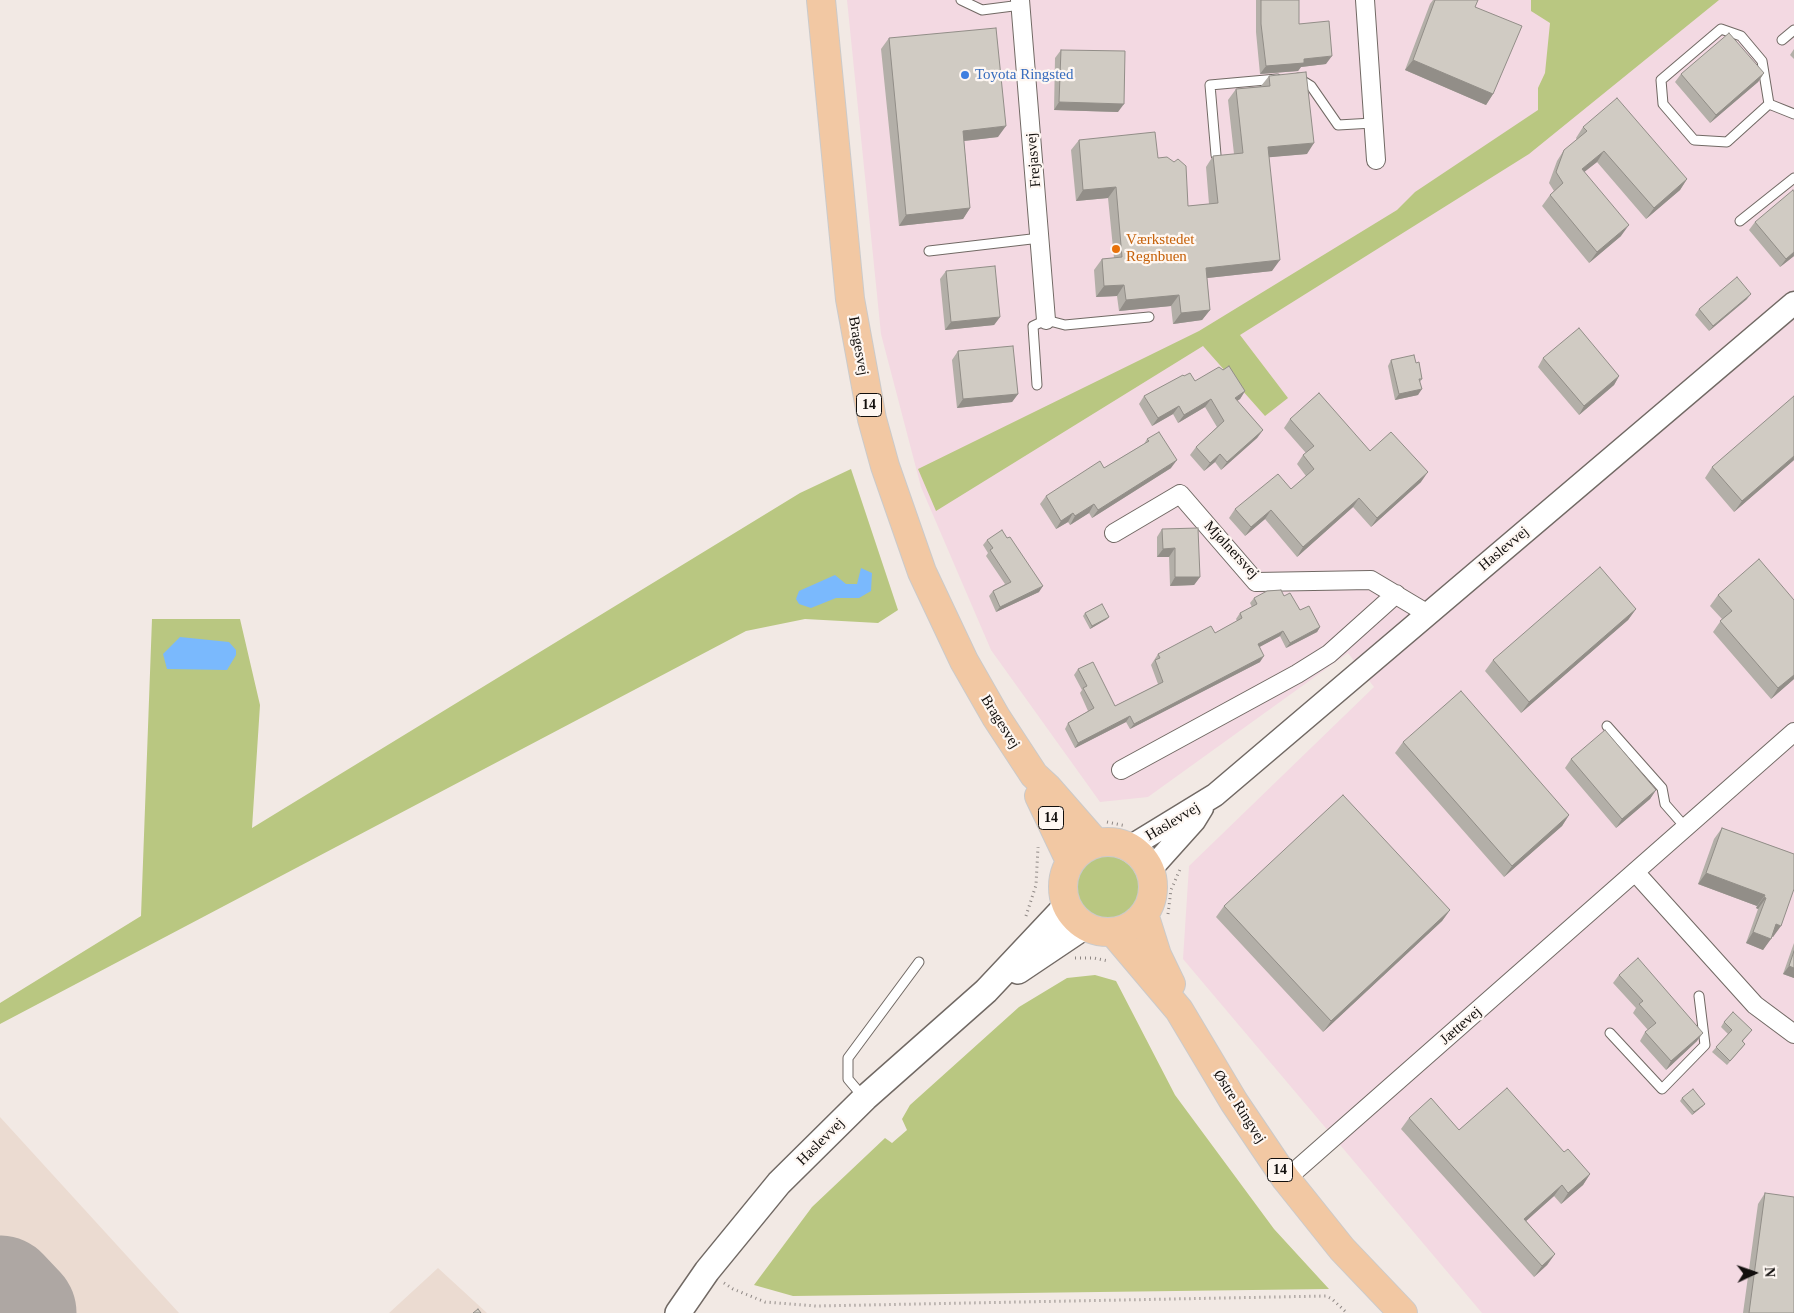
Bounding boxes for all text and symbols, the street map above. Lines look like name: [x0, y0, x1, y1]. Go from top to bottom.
place label: Toyota Ringsted: [975, 66, 1074, 84]
marker: Toyota Ringsted: [959, 69, 971, 81]
street label: Frejasvej: [1023, 132, 1045, 188]
place label: Værkstedet Regnbuen: [1126, 231, 1194, 266]
marker: Værkstedet Regnbuen: [1110, 243, 1122, 255]
street label: Bragesvej: [844, 315, 872, 377]
road number: 14: [856, 394, 882, 416]
street label: Mjølnersvej: [1200, 517, 1262, 583]
street label: Haslevvej: [1475, 523, 1533, 575]
street label: Bragesvej: [976, 692, 1024, 752]
street label: Haslevvej: [1143, 799, 1203, 845]
road number: 14: [1038, 806, 1064, 830]
street label: Jættevej: [1437, 1003, 1485, 1049]
street label: Østre Ringvej: [1209, 1067, 1269, 1147]
street label: Haslevvej: [793, 1114, 849, 1170]
road number: 14: [1268, 1158, 1292, 1182]
north arrow: [1729, 1248, 1779, 1298]
text: N: [1762, 1267, 1777, 1278]

